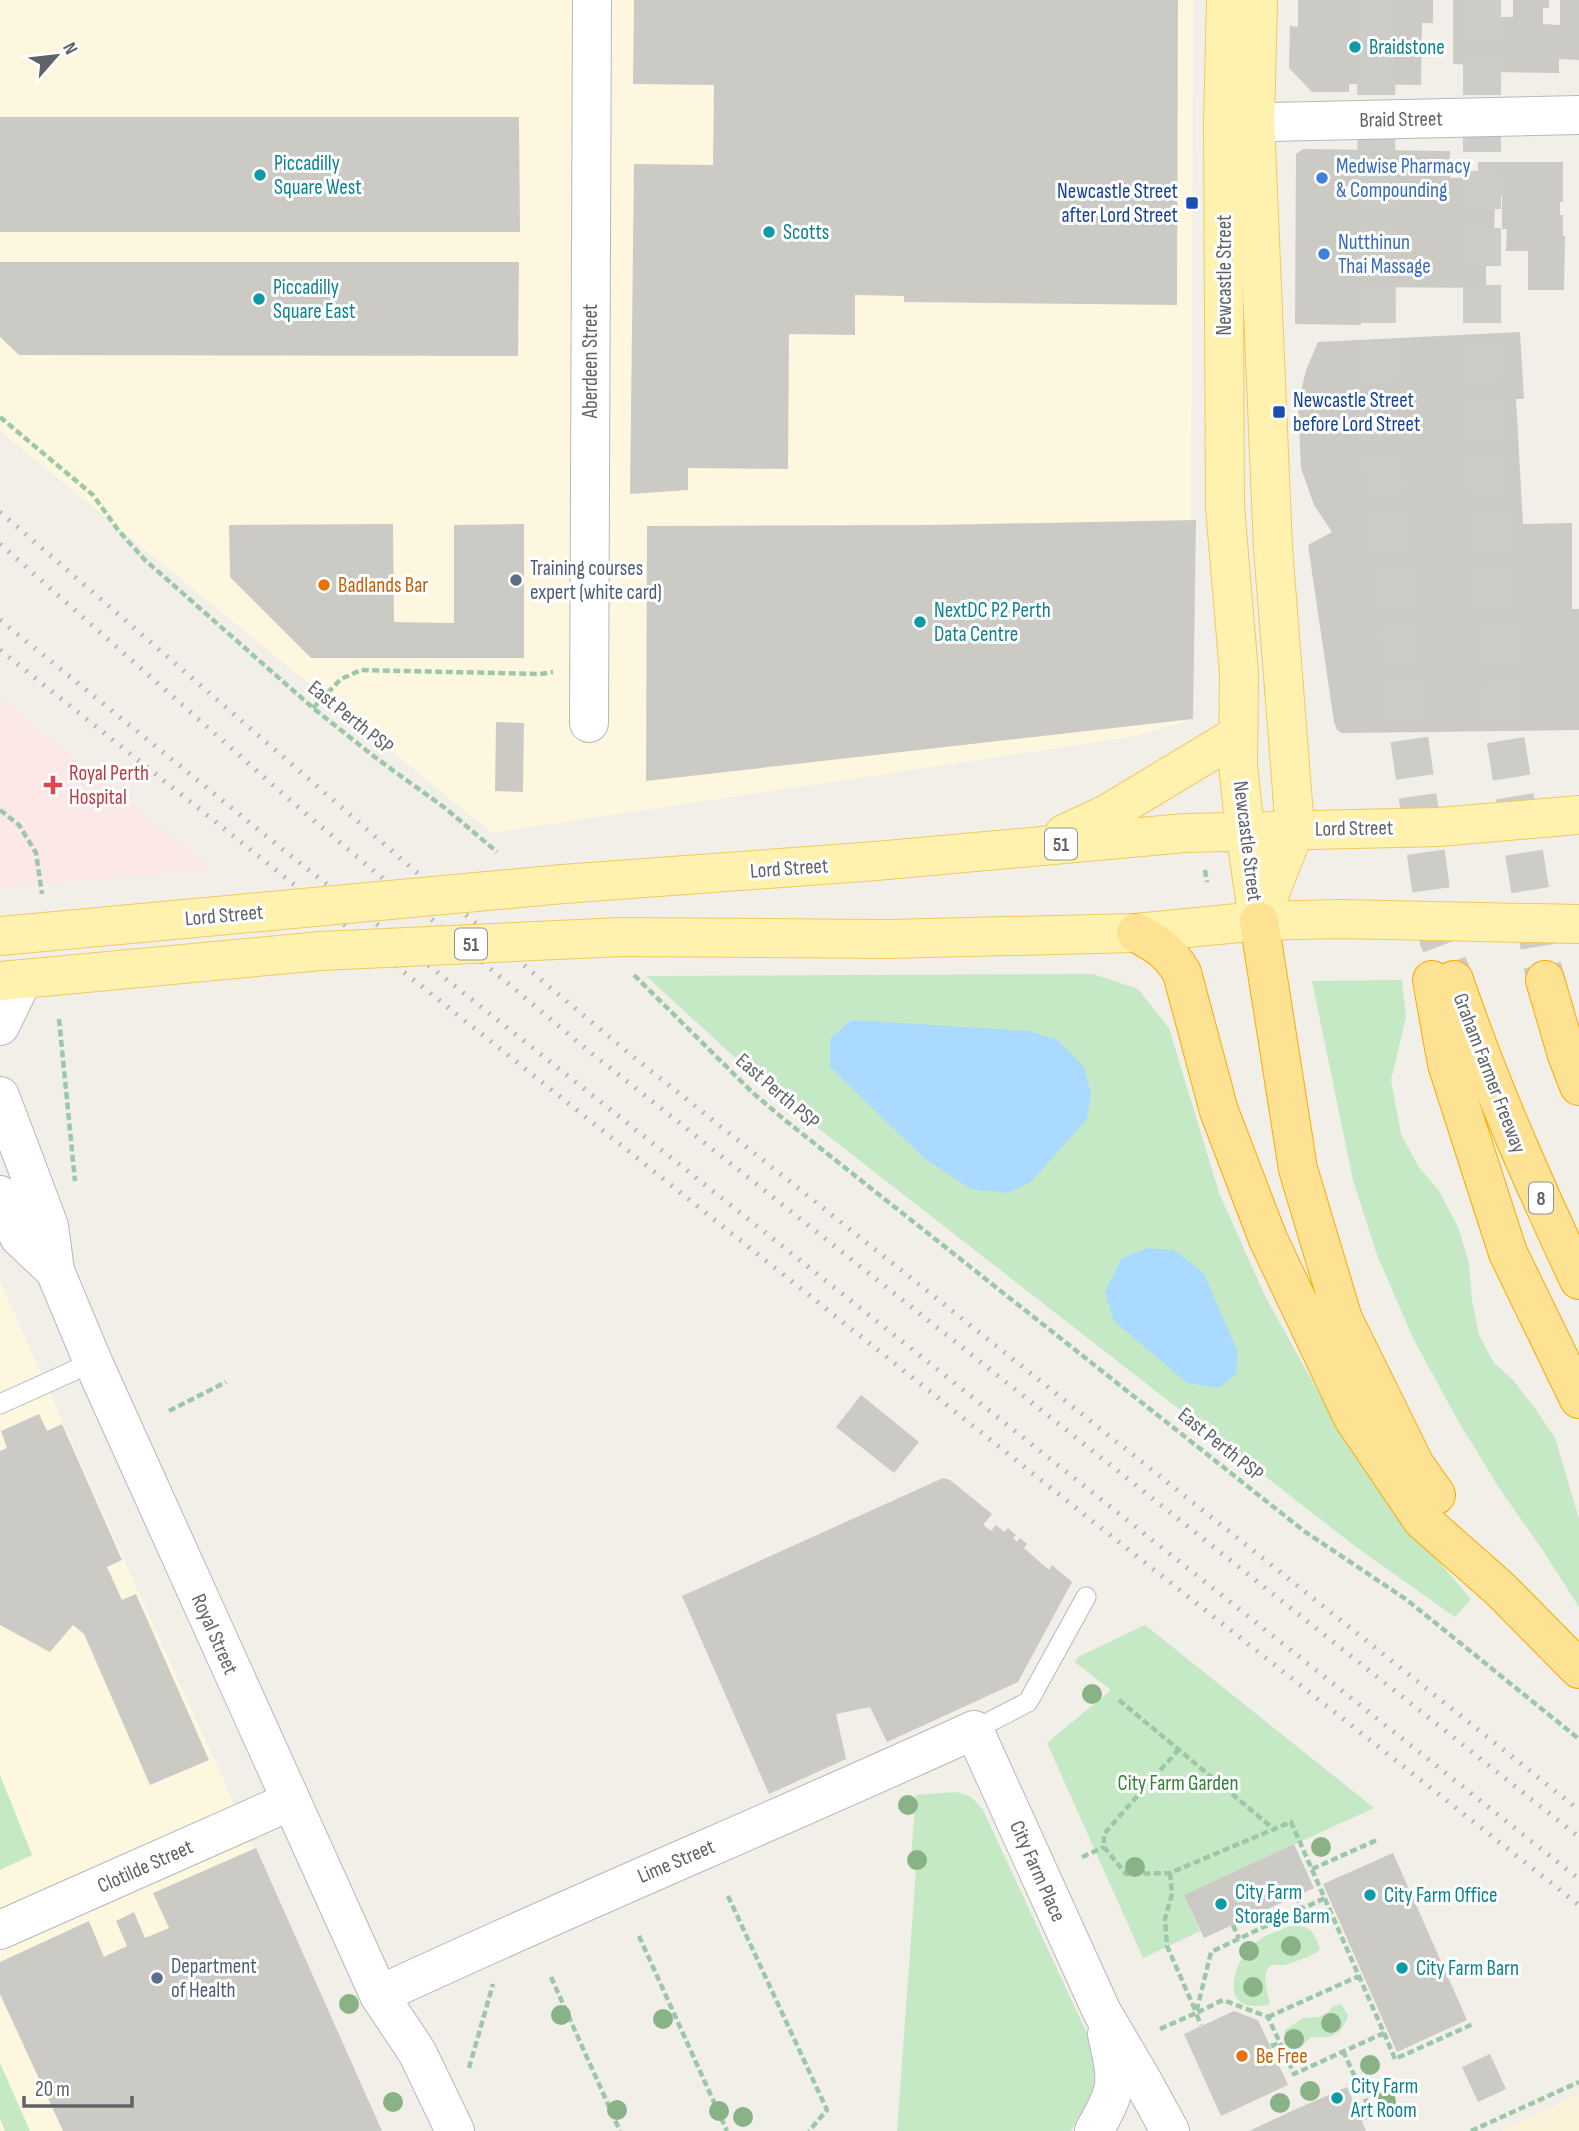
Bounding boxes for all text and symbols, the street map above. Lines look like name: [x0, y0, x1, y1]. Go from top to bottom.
north arrow: [21, 21, 91, 91]
place label: Braidstone: [1369, 35, 1445, 60]
text: N: [57, 39, 82, 59]
marker: Braidstone: [1347, 39, 1363, 55]
street label: Braid Street: [1359, 106, 1443, 133]
place label: Piccadilly Square West: [274, 151, 362, 200]
place label: Medwise Pharmacy & Compounding: [1336, 154, 1471, 203]
marker: Piccadilly Square West: [252, 167, 268, 183]
marker: Medwise Pharmacy & Compounding: [1314, 170, 1330, 186]
place label: Newcastle Street after Lord Street: [1057, 179, 1178, 228]
marker: Newcastle Street after Lord Street: [1184, 195, 1200, 211]
street label: Newcastle Street: [1212, 215, 1237, 335]
place label: Scotts: [783, 220, 829, 245]
marker: Scotts: [761, 224, 777, 240]
place label: Nutthinun Thai Massage: [1338, 230, 1431, 279]
marker: Nutthinun Thai Massage: [1316, 246, 1332, 262]
place label: Piccadilly Square East: [273, 275, 355, 324]
marker: Piccadilly Square East: [251, 291, 267, 307]
street label: Aberdeen Street: [578, 304, 603, 419]
place label: Newcastle Street before Lord Street: [1293, 388, 1420, 437]
marker: Newcastle Street before Lord Street: [1271, 404, 1287, 420]
place label: Training courses expert (white card): [530, 556, 662, 605]
marker: Training courses expert (white card): [508, 572, 524, 588]
place label: Badlands Bar: [338, 573, 428, 598]
marker: Badlands Bar: [316, 577, 332, 593]
place label: NextDC P2 Perth Data Centre: [934, 598, 1051, 647]
marker: NextDC P2 Perth Data Centre: [912, 614, 928, 630]
street label: East Perth PSP: [303, 675, 399, 760]
place label: Royal Perth Hospital: [69, 761, 149, 810]
marker: Royal Perth Hospital: [43, 775, 63, 795]
street label: Newcastle Street: [1228, 780, 1267, 903]
street label: Lord Street: [1315, 815, 1393, 842]
road number: 51: [1045, 828, 1077, 860]
street label: Lord Street: [749, 853, 829, 884]
street label: Lord Street: [184, 900, 264, 931]
road number: 51: [455, 928, 487, 960]
street label: Graham Farmer Freeway: [1448, 990, 1532, 1157]
street label: East Perth PSP: [731, 1048, 825, 1135]
road number: 8: [1529, 1182, 1553, 1214]
street label: East Perth PSP: [1173, 1402, 1269, 1487]
street label: Royal Street: [186, 1590, 243, 1678]
park label: City Farm Garden: [1118, 1771, 1238, 1796]
street label: City Farm Place: [1004, 1817, 1071, 1926]
street label: Clotilde Street: [94, 1834, 197, 1899]
street label: Lime Street: [634, 1834, 718, 1889]
place label: City Farm Storage Barm: [1235, 1880, 1330, 1929]
place label: City Farm Office: [1384, 1883, 1498, 1908]
marker: City Farm Office: [1362, 1887, 1378, 1903]
marker: City Farm Storage Barm: [1213, 1896, 1229, 1912]
place label: Department of Health: [171, 1954, 257, 2003]
place label: City Farm Barn: [1416, 1956, 1519, 1981]
marker: City Farm Barn: [1394, 1960, 1410, 1976]
marker: Department of Health: [149, 1970, 165, 1986]
place label: Be Free: [1256, 2044, 1308, 2069]
marker: Be Free: [1234, 2048, 1250, 2064]
scale bar: [24, 2064, 133, 2108]
place label: City Farm Art Room: [1350, 2074, 1418, 2123]
text: 20 m: [35, 2077, 70, 2102]
marker: City Farm Art Room: [1329, 2090, 1345, 2106]

